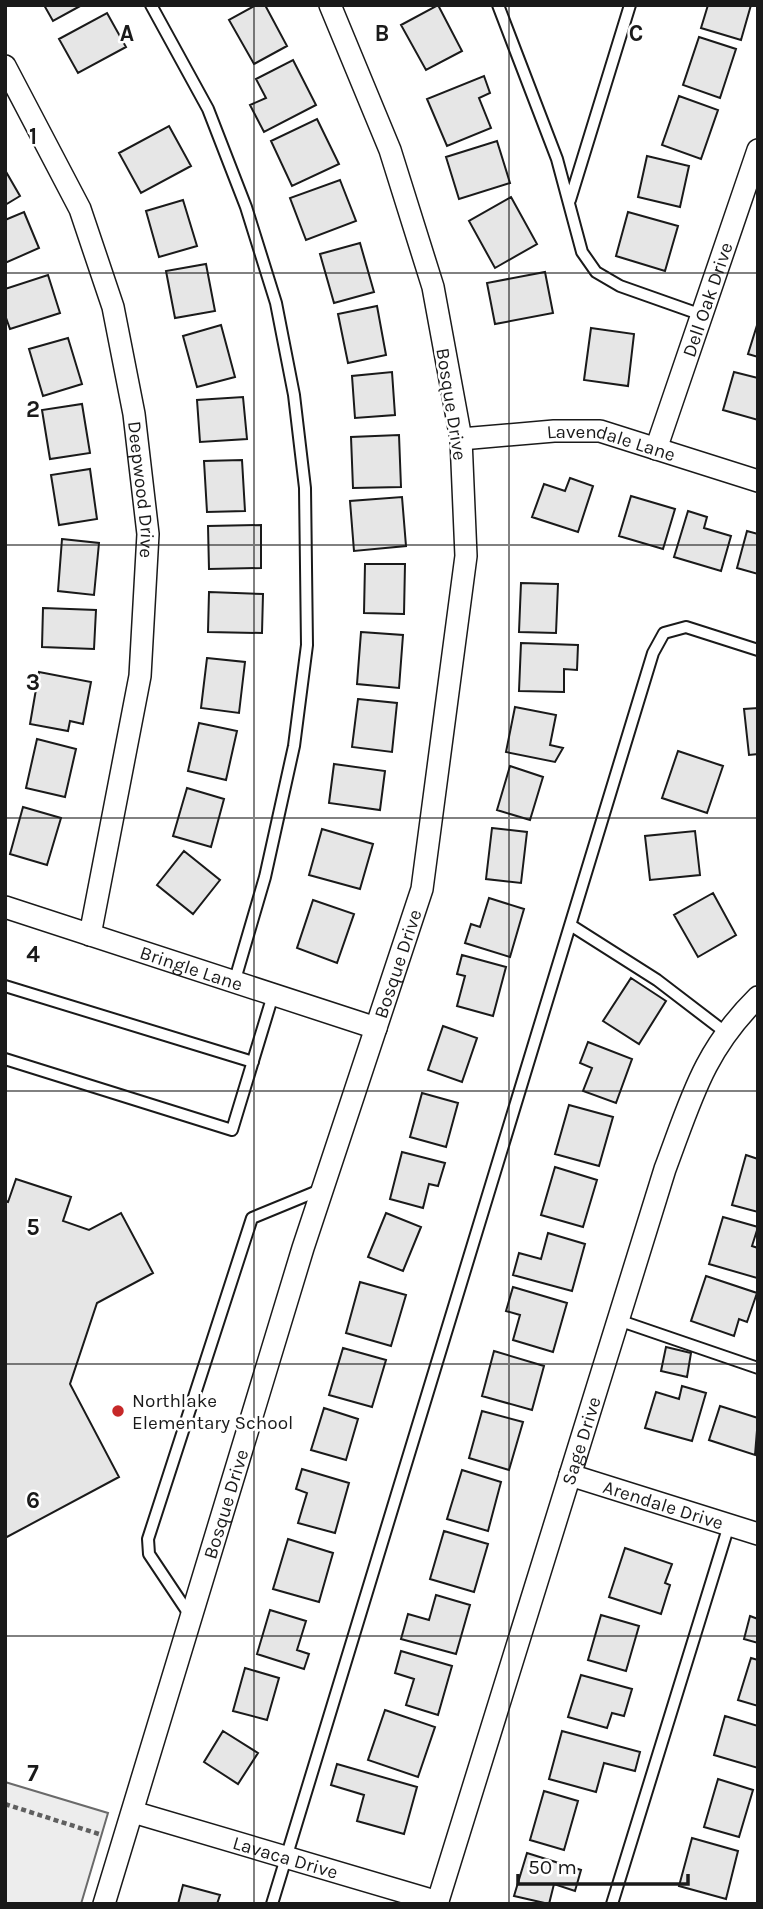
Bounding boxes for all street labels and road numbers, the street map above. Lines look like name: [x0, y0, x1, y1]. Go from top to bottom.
street label: Dell Oak Drive: [678, 240, 738, 360]
street label: Bosque Drive: [431, 346, 471, 462]
street label: Deepwood Drive: [123, 420, 158, 559]
street label: Lavendale Lane: [546, 420, 678, 466]
street label: Bosque Drive: [370, 907, 426, 1021]
street label: Bringle Lane: [137, 942, 245, 996]
street label: Sage Drive: [558, 1394, 606, 1488]
street label: Bosque Drive: [199, 1447, 253, 1562]
street label: Arendale Drive: [600, 1476, 726, 1534]
street label: Lavaca Drive: [230, 1832, 340, 1884]

